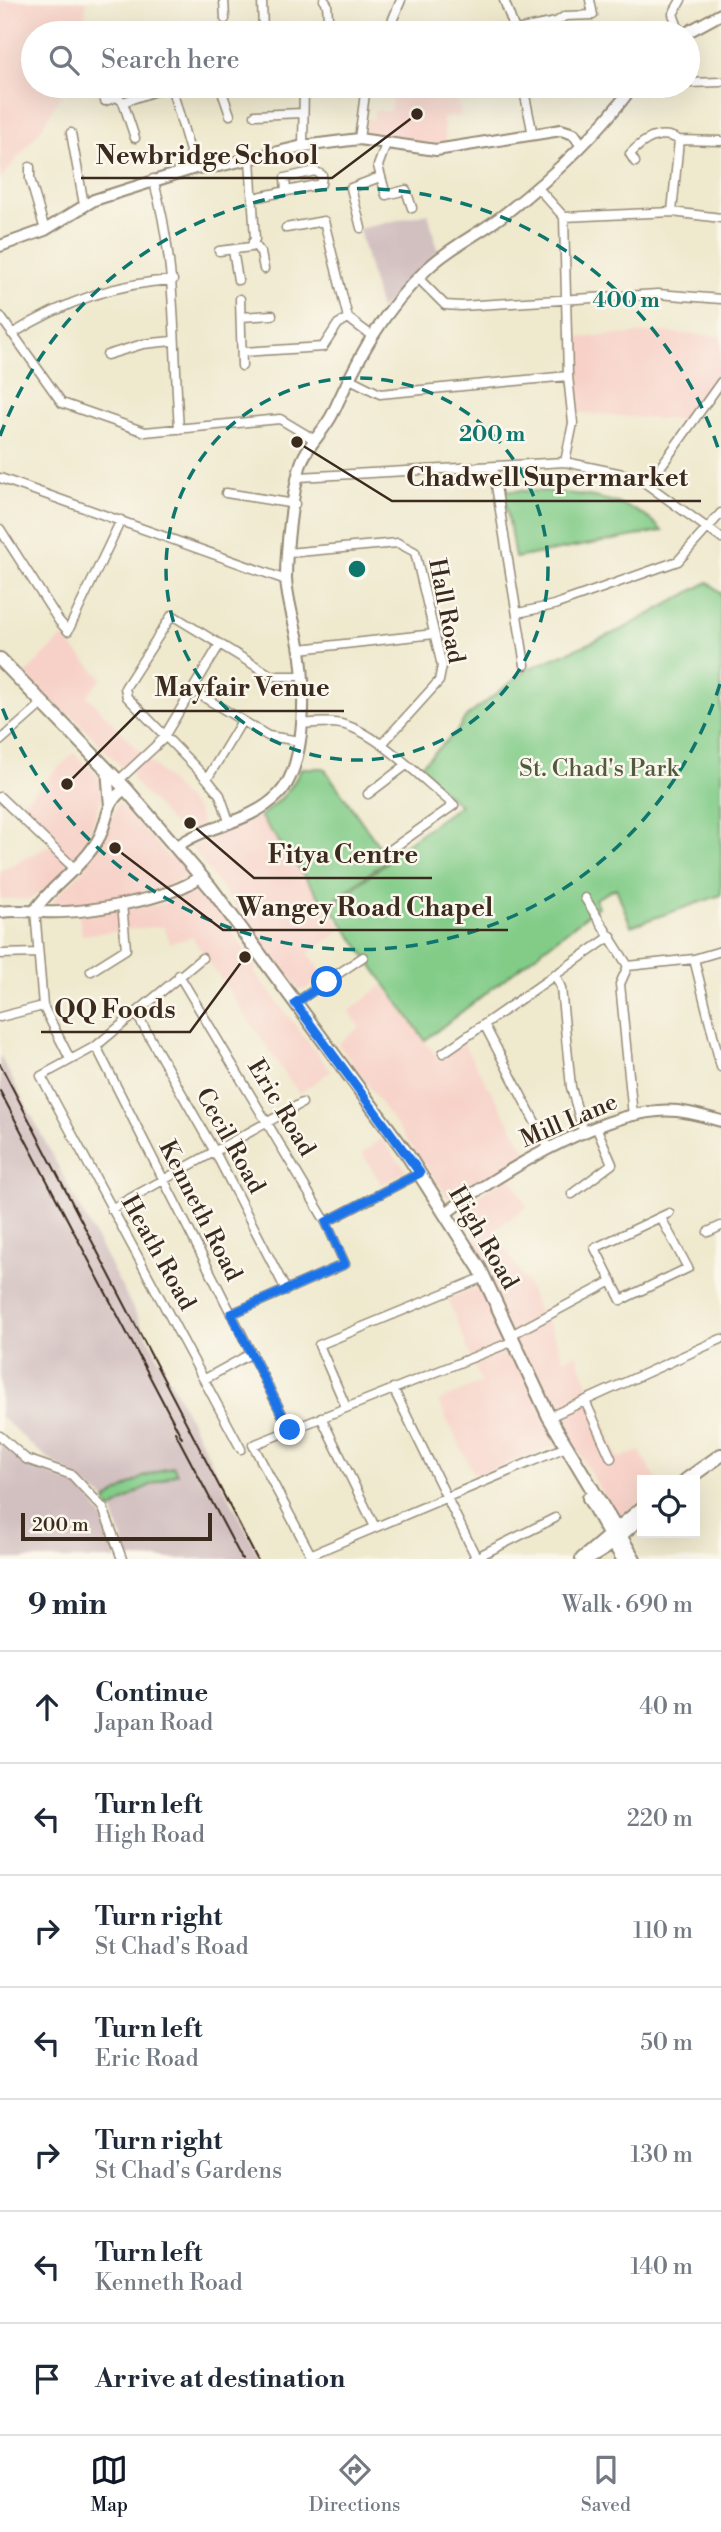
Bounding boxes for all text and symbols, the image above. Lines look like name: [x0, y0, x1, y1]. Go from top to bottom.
search box: [21, 21, 700, 98]
icon: search: [45, 41, 83, 79]
text: Search here: [101, 44, 240, 76]
callout: Newbridge School: [81, 131, 332, 178]
text: Newbridge School: [96, 140, 319, 172]
text: 400 m: [592, 288, 660, 314]
text: 200 m: [459, 422, 525, 448]
callout: Chadwell Supermarket: [392, 454, 701, 501]
text: Chadwell Supermarket: [406, 462, 689, 494]
street label: Hall Road: [421, 556, 471, 666]
centre of rings: [345, 557, 369, 581]
callout: Mayfair Venue: [140, 664, 344, 711]
text: Mayfair Venue: [154, 672, 330, 704]
park label: St. Chad's Park: [519, 754, 680, 784]
callout: Fitya Centre: [254, 831, 432, 878]
text: Fitya Centre: [268, 839, 418, 871]
callout: Wangey Road Chapel: [223, 883, 508, 930]
text: Wangey Road Chapel: [236, 892, 494, 924]
route start: [311, 966, 342, 997]
callout: QQ Foods: [41, 985, 190, 1032]
text: QQ Foods: [54, 994, 176, 1026]
street label: Eric Road: [240, 1054, 322, 1162]
street label: Cecil Road: [189, 1083, 272, 1199]
street label: Mill Lane: [516, 1087, 622, 1155]
street label: Kenneth Road: [152, 1136, 248, 1287]
street label: High Road: [441, 1181, 525, 1295]
street label: Heath Road: [114, 1190, 202, 1316]
route end: [274, 1414, 305, 1445]
map controls: [637, 1475, 700, 1538]
button: locate: [637, 1475, 700, 1538]
scale bar: [21, 1510, 212, 1542]
text: 200 m: [32, 1513, 89, 1537]
text: 9 min: [28, 1586, 107, 1624]
text: Walk · 690 m: [562, 1591, 693, 1619]
text: Continue: [95, 1677, 208, 1709]
icon: ahead: [28, 1688, 66, 1726]
text: 40 m: [639, 1693, 693, 1721]
text: Japan Road: [95, 1709, 213, 1737]
text: Turn left: [95, 1789, 203, 1821]
icon: left: [28, 1800, 66, 1838]
text: 220 m: [627, 1805, 693, 1833]
text: High Road: [95, 1821, 205, 1849]
text: Turn right: [95, 1901, 223, 1933]
icon: right: [28, 1912, 66, 1950]
text: 110 m: [633, 1917, 693, 1945]
text: St Chad's Road: [95, 1933, 249, 1961]
text: Turn left: [95, 2013, 203, 2045]
icon: left: [28, 2024, 66, 2062]
text: 50 m: [640, 2029, 693, 2057]
text: Eric Road: [95, 2045, 199, 2073]
text: Turn right: [95, 2125, 223, 2157]
icon: right: [28, 2136, 66, 2174]
text: 130 m: [630, 2141, 693, 2169]
text: St Chad's Gardens: [95, 2157, 282, 2185]
text: Turn left: [95, 2237, 203, 2269]
icon: left: [28, 2248, 66, 2286]
text: 140 m: [630, 2253, 693, 2281]
text: Kenneth Road: [95, 2269, 243, 2297]
icon: arrive: [28, 2360, 66, 2398]
text: Arrive at destination: [95, 2363, 345, 2395]
tab: Map: [90, 2451, 128, 2517]
tab: Directions: [309, 2451, 400, 2517]
tab: Saved: [581, 2451, 631, 2517]

